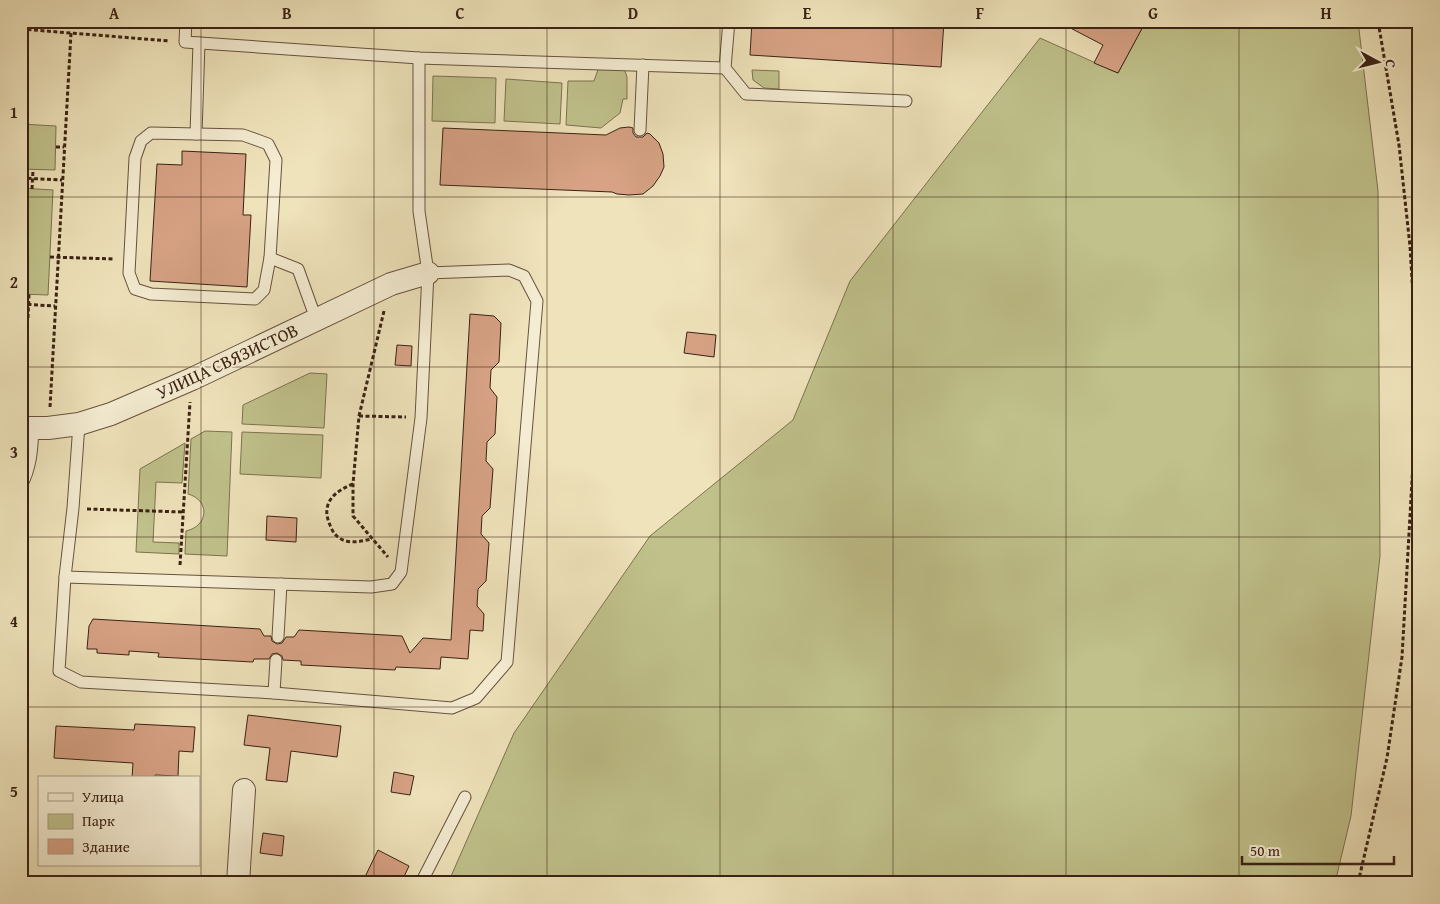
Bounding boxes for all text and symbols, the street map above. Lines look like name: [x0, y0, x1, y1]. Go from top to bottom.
text: A: [109, 1, 120, 25]
text: B: [282, 1, 292, 25]
text: C: [455, 1, 465, 25]
text: D: [628, 1, 638, 25]
text: E: [803, 1, 812, 25]
text: F: [976, 1, 984, 25]
text: G: [1148, 1, 1158, 25]
text: H: [1320, 1, 1332, 25]
north arrow: [1352, 38, 1402, 88]
text: С: [1380, 58, 1401, 69]
text: 1: [10, 100, 18, 124]
text: 2: [10, 270, 18, 294]
street label: УЛИЦА СВЯЗИСТОВ: [152, 316, 302, 406]
text: 3: [10, 440, 18, 464]
text: 4: [10, 609, 18, 633]
legend: [38, 776, 200, 866]
text: 5: [10, 779, 18, 803]
text: Улица: [82, 786, 125, 807]
text: Парк: [82, 810, 115, 831]
scale bar: [1242, 834, 1395, 866]
text: Здание: [82, 836, 130, 857]
text: 50 m: [1250, 840, 1281, 861]

